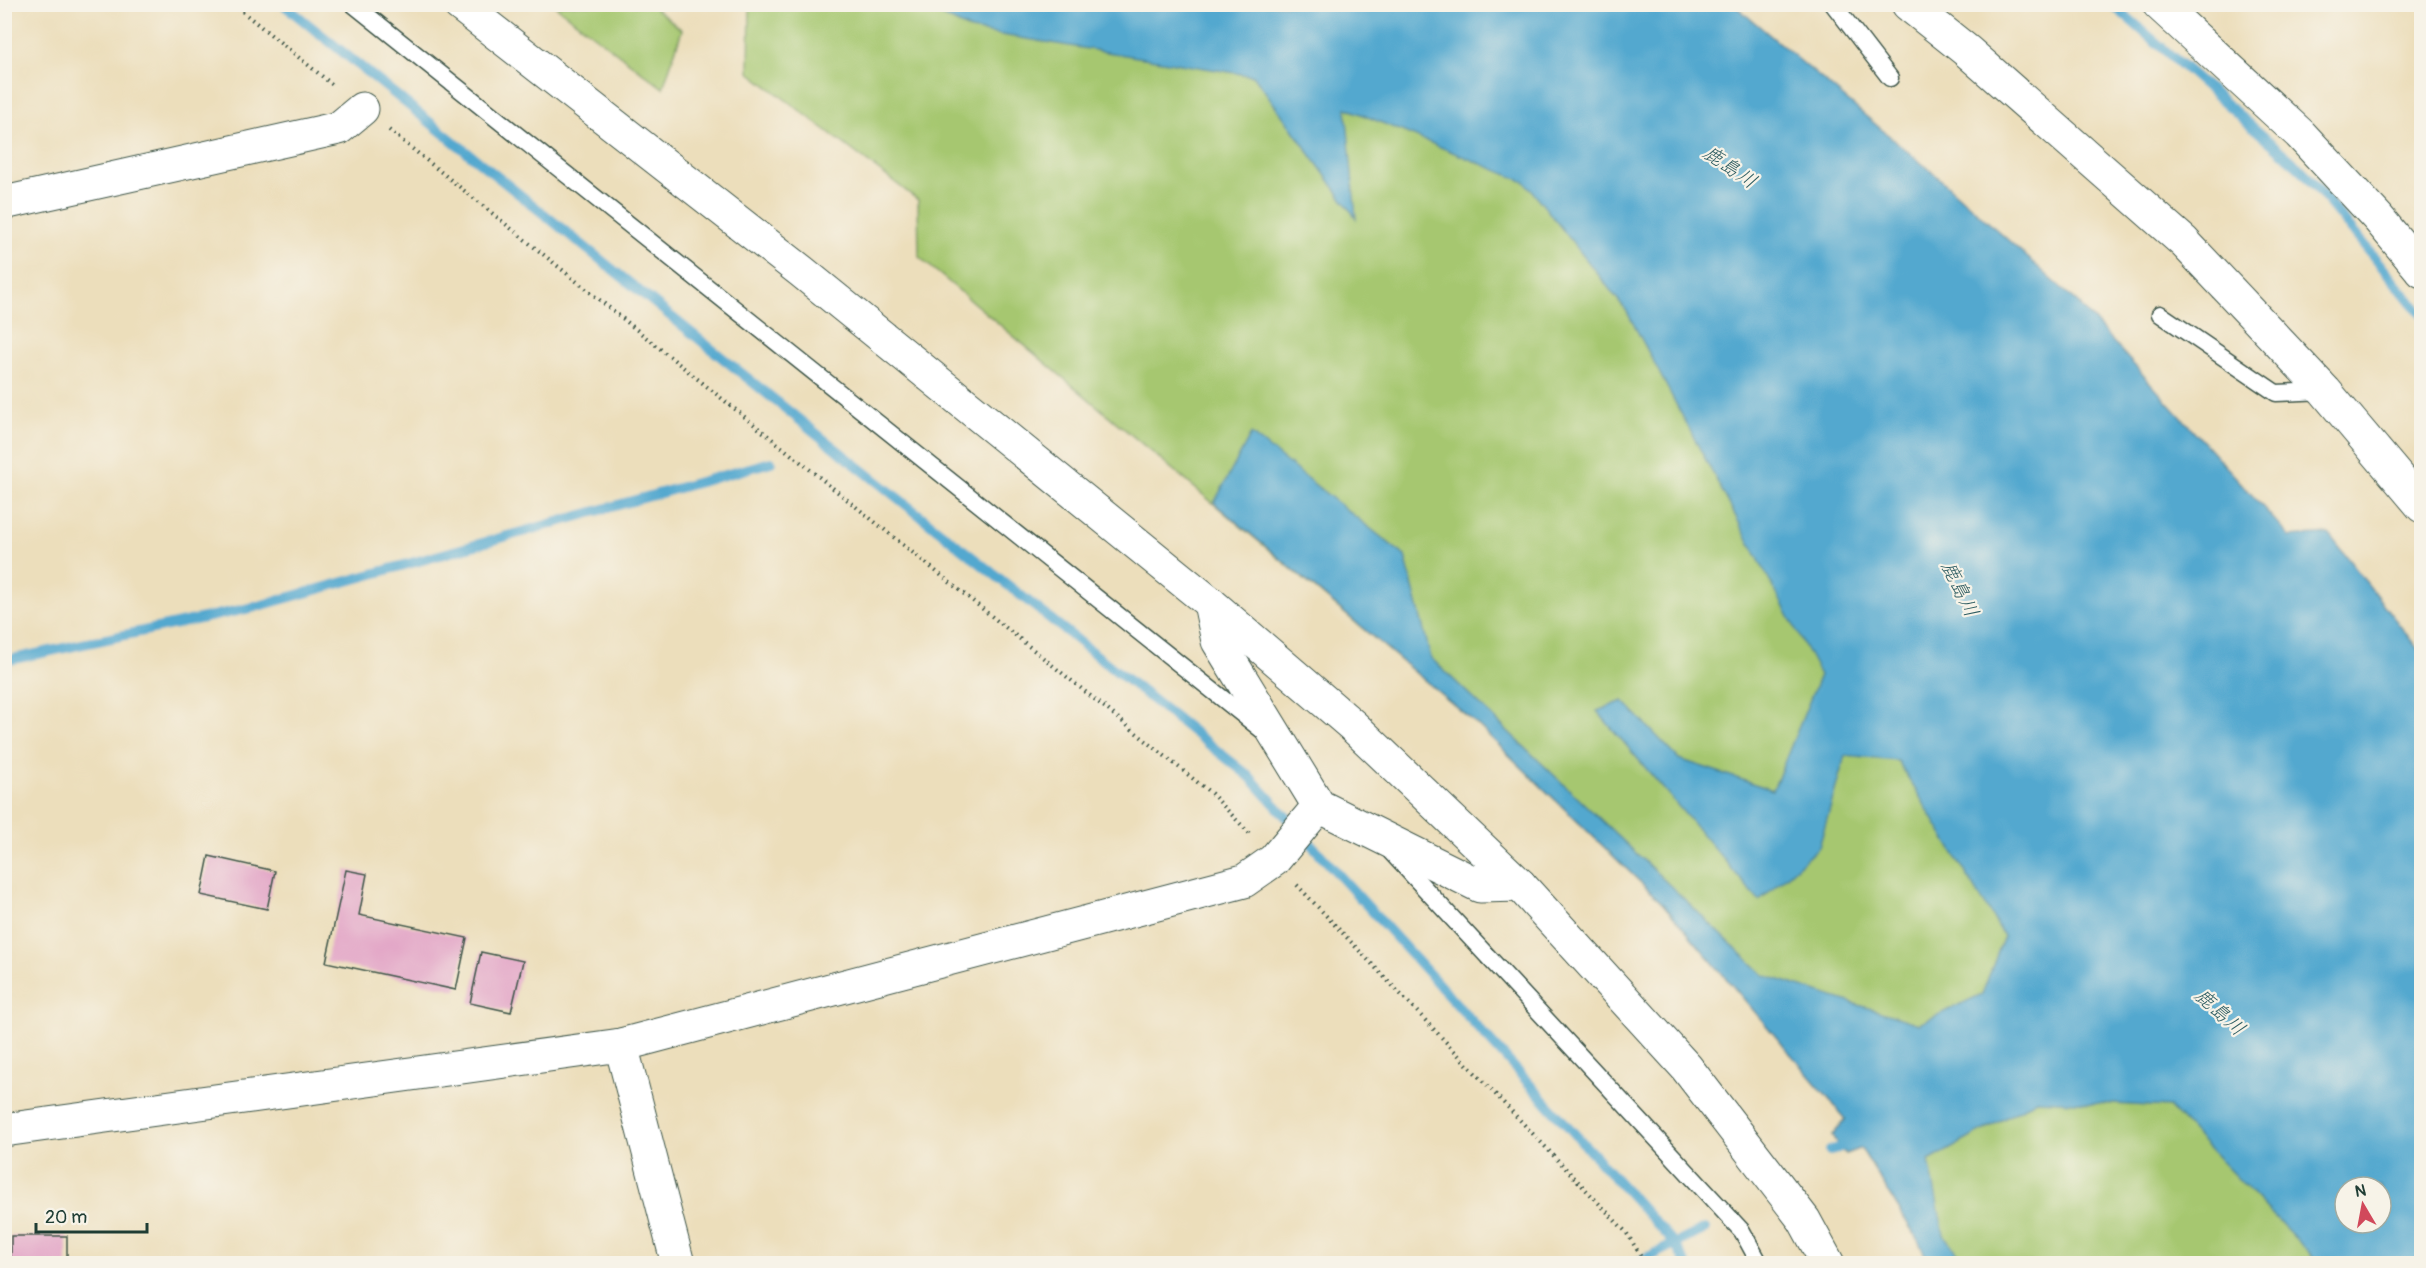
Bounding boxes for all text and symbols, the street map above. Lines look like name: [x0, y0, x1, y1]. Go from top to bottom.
water label: 鹿島川: [1698, 140, 1762, 194]
water label: 鹿島川: [1936, 557, 1984, 621]
water label: 鹿島川: [2189, 983, 2251, 1041]
north arrow: [2333, 1175, 2393, 1235]
text: N: [2354, 1180, 2368, 1202]
scale bar: [36, 1196, 147, 1234]
text: 20 m: [45, 1206, 87, 1229]

